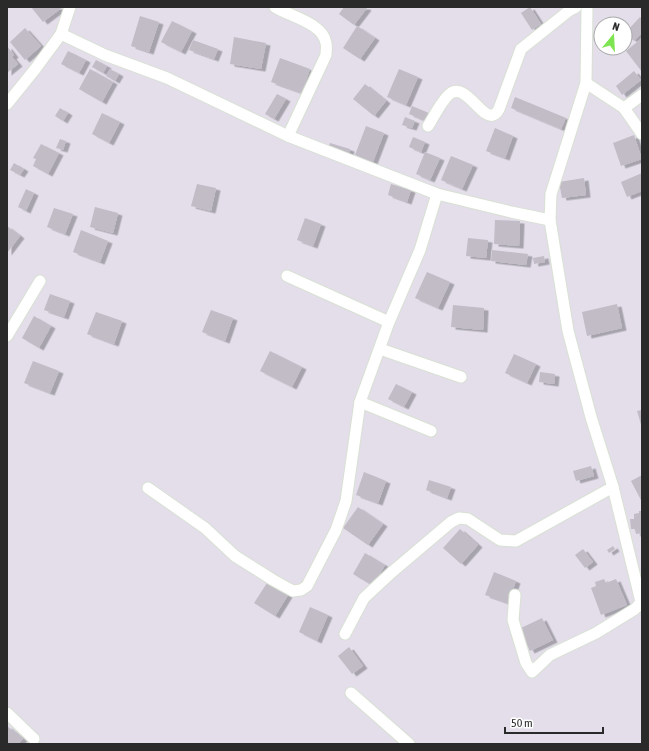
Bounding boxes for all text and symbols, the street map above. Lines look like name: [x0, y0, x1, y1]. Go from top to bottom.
north arrow: [593, 16, 633, 56]
text: N: [611, 20, 621, 33]
scale bar: [505, 709, 603, 735]
text: 50 m: [511, 716, 533, 730]

